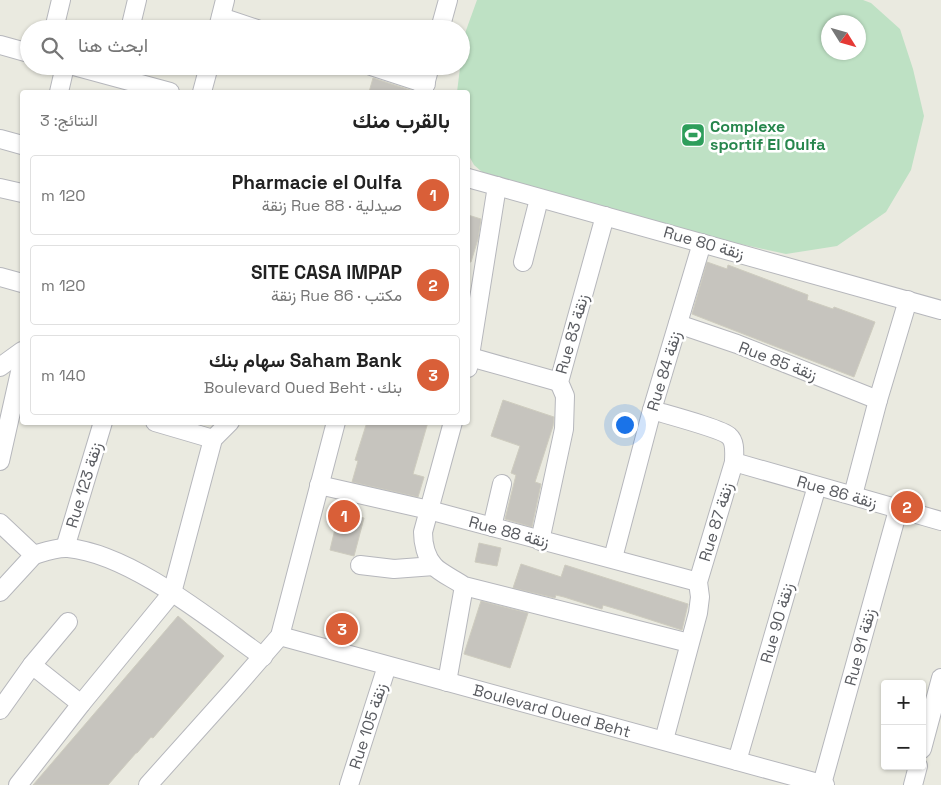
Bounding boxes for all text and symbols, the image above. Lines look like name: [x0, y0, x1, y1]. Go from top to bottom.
north arrow: [821, 15, 866, 60]
search box: [20, 20, 470, 75]
text: ابحث هنا: [78, 33, 148, 58]
icon: search: [38, 34, 66, 62]
text: بالقرب منك: [352, 107, 450, 134]
text: النتائج: 3: [40, 110, 98, 131]
place label: Complexe sportif El Oulfa: [710, 116, 826, 155]
sports icon: Complexe sportif El Oulfa: [680, 122, 706, 148]
text: Pharmacie el Oulfa: [232, 170, 402, 195]
text: 120 m: [41, 185, 85, 206]
text: 1: [429, 185, 437, 206]
text: صيدلية · Rue 88 زنقة: [262, 195, 402, 216]
street label: Rue 80 زنقة: [661, 221, 747, 265]
text: SITE CASA IMPAP: [251, 260, 402, 285]
text: 120 m: [41, 275, 85, 296]
text: 2: [428, 275, 438, 296]
text: مكتب · Rue 86 زنقة: [271, 285, 402, 306]
street label: Rue 83 زنقة: [551, 291, 593, 377]
street label: Rue 84 زنقة: [642, 328, 686, 414]
street label: Rue 85 زنقة: [736, 336, 820, 386]
text: Saham Bank سهام بنك: [209, 348, 402, 373]
text: 140 m: [41, 365, 86, 386]
text: 3: [428, 365, 438, 386]
text: بنك · Boulevard Oued Beht: [204, 377, 402, 398]
your location: [612, 412, 638, 438]
street label: Rue 123 زنقة: [61, 440, 107, 530]
street label: Rue 86 زنقة: [794, 471, 880, 513]
street label: Rue 87 زنقة: [694, 480, 738, 564]
pin: 2: [891, 488, 923, 526]
pin: 1: [328, 497, 360, 535]
street label: Rue 88 زنقة: [466, 511, 552, 553]
street label: Rue 90 زنقة: [755, 580, 799, 666]
street label: Rue 91 زنقة: [840, 606, 880, 688]
pin: 3: [326, 610, 358, 648]
street label: Boulevard Oued Beht: [471, 679, 633, 742]
street label: Rue 105 زنقة: [344, 680, 392, 772]
map controls: [881, 680, 926, 770]
button: +: [881, 680, 926, 725]
button: −: [881, 725, 926, 770]

